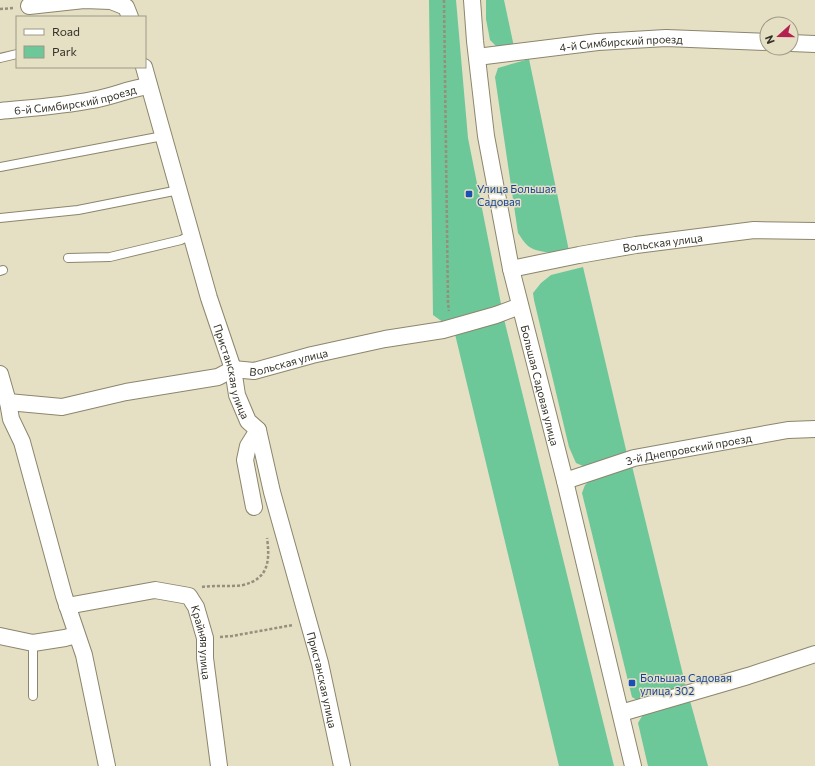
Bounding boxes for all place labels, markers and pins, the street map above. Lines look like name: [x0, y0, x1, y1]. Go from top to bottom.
place label: Улица Большая Садовая: [477, 182, 556, 208]
marker: Улица Большая Садовая: [464, 189, 474, 199]
place label: Большая Садовая улица, 302: [640, 671, 732, 697]
marker: Большая Садовая улица, 302: [627, 678, 637, 688]

